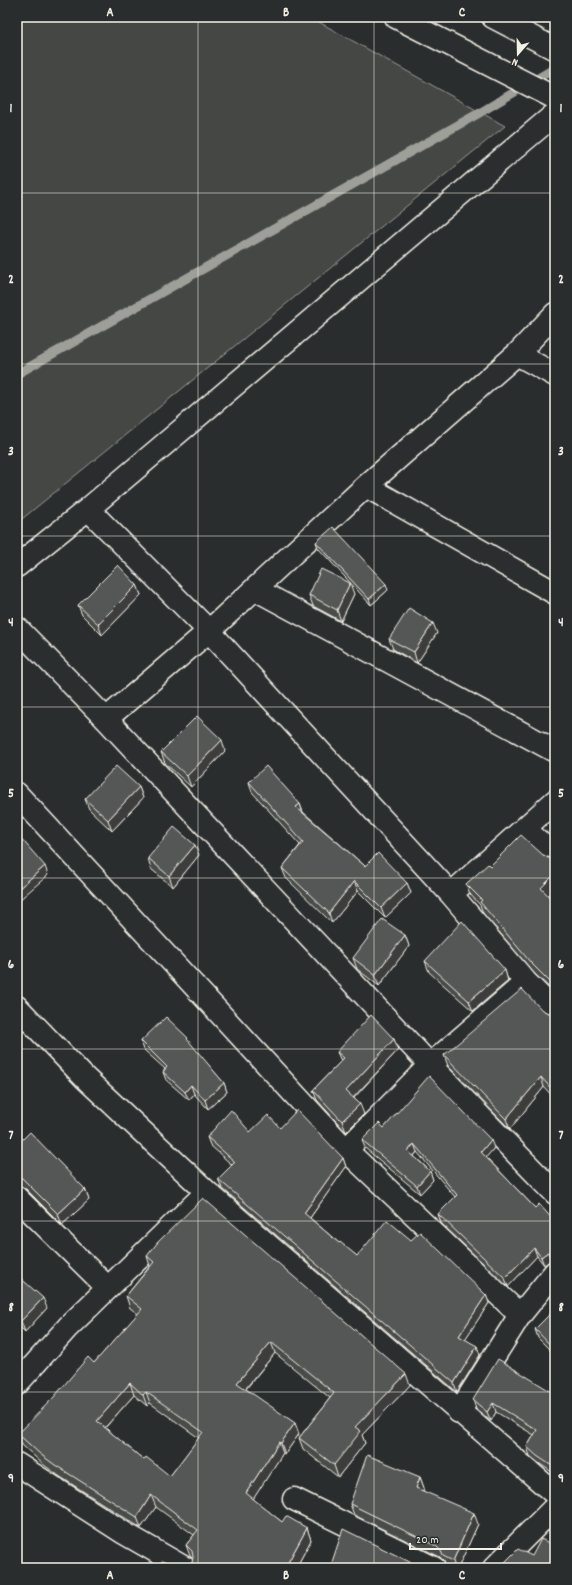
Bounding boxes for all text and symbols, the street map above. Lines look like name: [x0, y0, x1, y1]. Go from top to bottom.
text: A: [106, 4, 114, 23]
text: B: [283, 4, 289, 23]
text: C: [459, 4, 466, 23]
north arrow: [498, 34, 538, 74]
text: N: [509, 53, 521, 70]
text: 1: [10, 100, 13, 119]
text: 1: [560, 100, 563, 119]
text: 2: [8, 271, 14, 290]
text: 2: [558, 271, 564, 290]
text: 3: [8, 443, 14, 462]
text: 3: [558, 443, 564, 462]
text: 4: [8, 614, 14, 633]
text: 4: [558, 614, 564, 633]
text: 5: [8, 785, 14, 804]
text: 5: [558, 785, 564, 804]
text: 6: [8, 956, 15, 975]
text: 6: [558, 956, 565, 975]
text: 7: [9, 1127, 14, 1146]
text: 7: [559, 1127, 564, 1146]
text: 8: [8, 1299, 14, 1318]
text: 8: [558, 1299, 564, 1318]
text: 9: [8, 1470, 14, 1489]
text: 9: [558, 1470, 564, 1489]
scale bar: [410, 1525, 501, 1551]
text: 20 m: [416, 1532, 439, 1549]
text: A: [106, 1567, 114, 1585]
text: B: [283, 1567, 289, 1585]
text: C: [459, 1567, 466, 1585]

